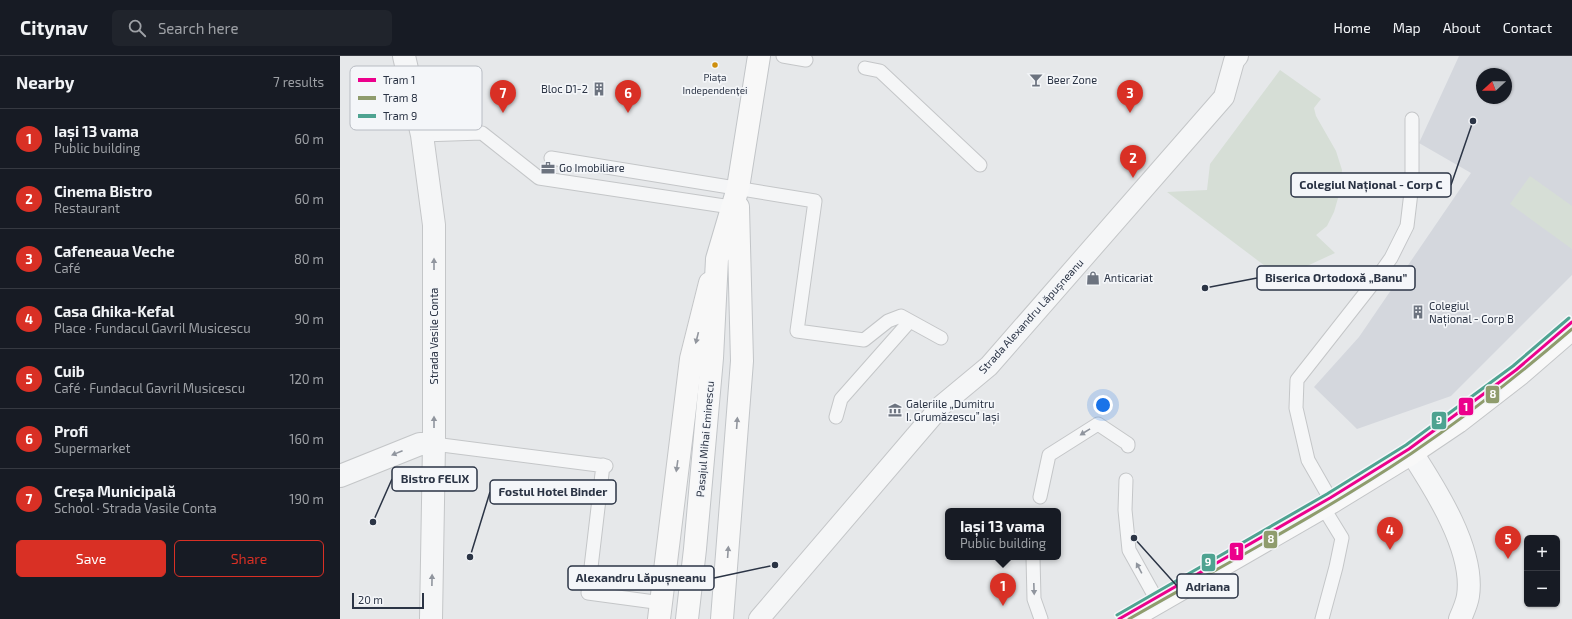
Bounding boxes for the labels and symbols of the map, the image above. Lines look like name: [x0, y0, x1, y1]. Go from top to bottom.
marker: Piața Independenței: [710, 60, 720, 70]
legend: [350, 66, 482, 130]
north arrow: [1476, 68, 1512, 104]
place label: Piața Independenței: [682, 71, 748, 97]
bar icon: Beer Zone: [1028, 72, 1044, 88]
text: Tram 1: [383, 73, 415, 86]
place label: Beer Zone: [1047, 73, 1097, 86]
pin: 7: [490, 80, 516, 113]
pin: 6: [615, 80, 641, 113]
pin: 3: [1117, 80, 1143, 113]
building icon: Bloc D1-2: [591, 81, 607, 97]
place label: Bloc D1-2: [541, 82, 588, 95]
text: Tram 8: [383, 91, 418, 104]
text: Tram 9: [383, 109, 417, 122]
pin: 2: [1120, 145, 1146, 178]
office icon: Go Imobiliare: [540, 160, 556, 176]
place label: Go Imobiliare: [559, 161, 625, 174]
callout: Colegiul Național - Corp C: [1291, 173, 1451, 197]
text: Colegiul Național - Corp C: [1299, 177, 1443, 193]
street label: Strada Alexandru Lăpușneanu: [976, 256, 1087, 377]
one-way arrow: [431, 257, 437, 270]
callout: Biserica Ortodoxă „Banu”: [1257, 266, 1415, 290]
shop icon: Anticariat: [1085, 270, 1101, 286]
text: Biserica Ortodoxă „Banu”: [1265, 270, 1407, 284]
place label: Anticariat: [1104, 271, 1153, 284]
street label: Strada Vasile Conta: [427, 288, 440, 384]
place label: Colegiul Național - Corp B: [1429, 299, 1514, 327]
building icon: Colegiul Național - Corp B: [1410, 304, 1426, 320]
one-way arrow: [694, 332, 700, 344]
street label: Pasajul Mihai Eminescu: [693, 380, 717, 498]
line badge: 8: [1485, 385, 1500, 404]
text: 8: [1490, 387, 1497, 400]
your location: [1093, 395, 1113, 415]
place label: Galeriile „Dumitru I. Grumăzescu” Iași: [906, 397, 999, 425]
line badge: 1: [1458, 397, 1474, 416]
text: 1: [1464, 400, 1468, 413]
museum icon: Galeriile „Dumitru I. Grumăzescu” Iași: [887, 402, 903, 418]
line badge: 9: [1431, 411, 1447, 430]
text: 9: [1436, 413, 1442, 426]
one-way arrow: [431, 415, 437, 428]
one-way arrow: [734, 417, 741, 429]
one-way arrow: [1080, 428, 1090, 436]
one-way arrow: [391, 450, 402, 456]
one-way arrow: [674, 460, 680, 472]
callout: Bistro FELIX: [392, 467, 477, 491]
text: Bistro FELIX: [401, 471, 469, 485]
callout: Fostul Hotel Binder: [490, 480, 616, 504]
text: Fostul Hotel Binder: [499, 484, 607, 498]
pin: 4: [1377, 517, 1403, 550]
pin: 5: [1495, 526, 1521, 559]
line badge: 8: [1263, 530, 1278, 549]
text: 8: [1268, 532, 1275, 545]
line badge: 1: [1229, 542, 1244, 561]
text: 1: [1235, 544, 1239, 557]
one-way arrow: [724, 546, 731, 558]
line badge: 9: [1201, 553, 1216, 572]
text: 9: [1205, 555, 1211, 568]
one-way arrow: [1136, 562, 1142, 574]
callout: Alexandru Lăpușneanu: [568, 566, 714, 590]
text: Alexandru Lăpușneanu: [576, 570, 706, 586]
one-way arrow: [429, 573, 435, 586]
pin: 1: [990, 573, 1016, 606]
callout: Adriana: [1177, 574, 1238, 598]
text: Adriana: [1186, 579, 1230, 593]
one-way arrow: [1031, 583, 1037, 596]
scale bar: [352, 591, 424, 610]

